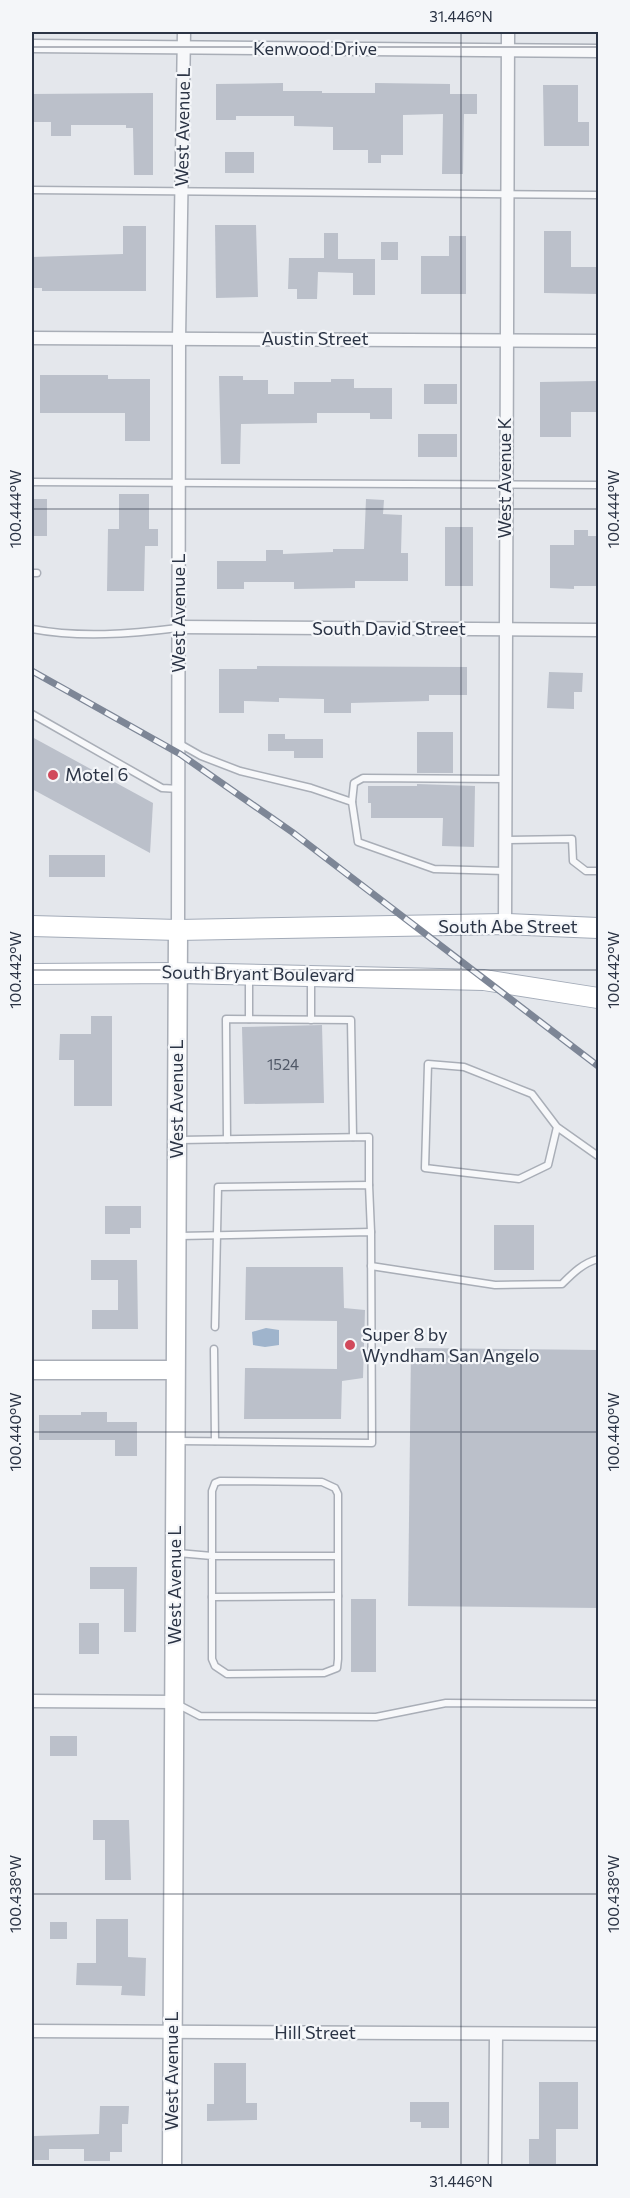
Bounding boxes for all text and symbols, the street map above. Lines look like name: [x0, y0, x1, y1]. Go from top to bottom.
text: 31.446°N: [429, 7, 493, 25]
street label: Kenwood Drive: [253, 37, 377, 59]
street label: West Avenue L: [170, 67, 194, 187]
street label: Austin Street: [261, 327, 369, 349]
street label: West Avenue K: [493, 417, 515, 539]
text: 100.444°W: [6, 470, 24, 548]
text: 100.444°W: [604, 470, 622, 548]
street label: West Avenue L: [167, 553, 189, 673]
street label: South David Street: [312, 617, 466, 639]
place label: Motel 6: [65, 763, 129, 785]
marker: Motel 6: [46, 768, 60, 782]
street label: South Abe Street: [438, 915, 578, 937]
text: 100.442°W: [6, 931, 24, 1009]
text: 100.442°W: [604, 931, 622, 1009]
street label: South Bryant Boulevard: [161, 960, 355, 986]
street label: West Avenue L: [165, 1039, 187, 1159]
house number: 1524: [267, 1055, 299, 1073]
place label: Super 8 by Wyndham San Angelo: [362, 1323, 540, 1366]
marker: Super 8 by Wyndham San Angelo: [343, 1338, 357, 1352]
text: 100.440°W: [6, 1392, 24, 1472]
text: 100.440°W: [604, 1392, 622, 1472]
street label: West Avenue L: [163, 1525, 185, 1645]
text: 100.438°W: [6, 1855, 24, 1933]
text: 100.438°W: [604, 1855, 622, 1933]
street label: West Avenue L: [160, 2011, 182, 2131]
street label: Hill Street: [274, 2021, 356, 2043]
text: 31.446°N: [429, 2172, 493, 2190]

